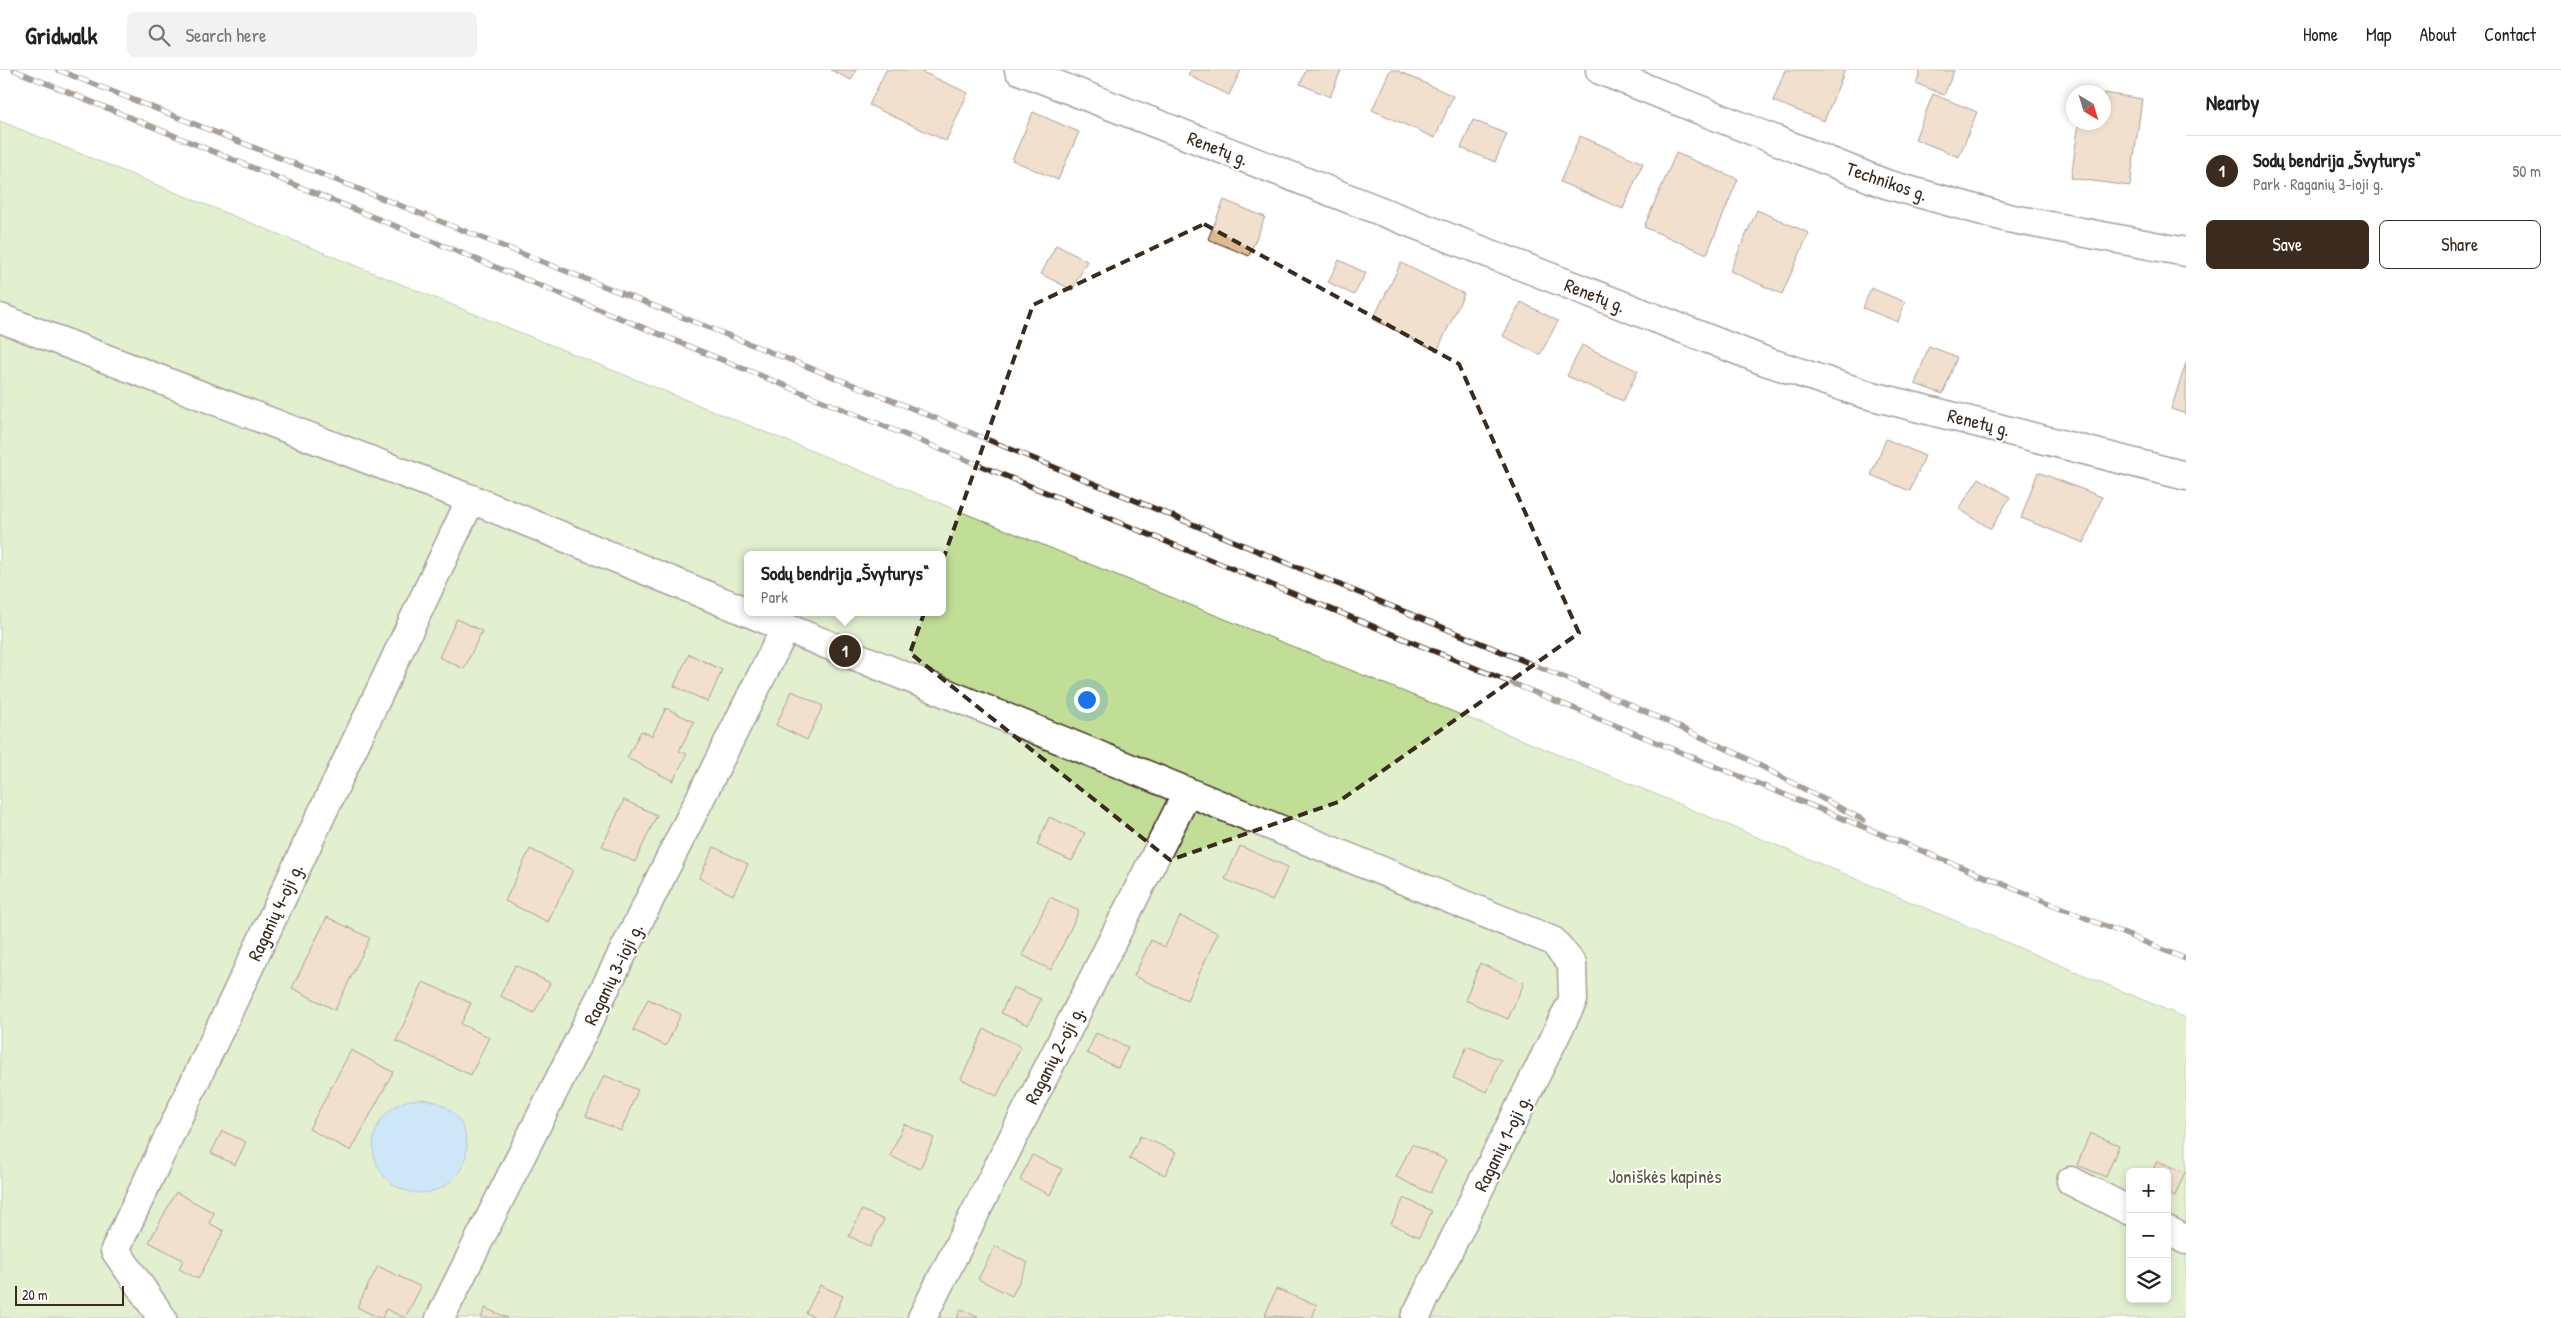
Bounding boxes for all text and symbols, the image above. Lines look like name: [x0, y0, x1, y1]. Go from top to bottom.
search box: [127, 12, 477, 57]
text: Gridwalk: [25, 19, 97, 51]
icon: search: [145, 21, 173, 49]
text: Search here: [185, 22, 267, 48]
text: Home: [2303, 22, 2338, 47]
text: Map: [2366, 22, 2391, 47]
text: About: [2419, 22, 2456, 47]
text: Contact: [2484, 22, 2536, 47]
north arrow: [2066, 85, 2111, 130]
text: Nearby: [2206, 88, 2259, 117]
street label: Renetų g.: [1184, 125, 1252, 171]
text: Sodų bendrija „Švyturys“: [2253, 147, 2421, 173]
street label: Technikos g.: [1843, 155, 1931, 207]
text: 1: [2219, 160, 2225, 182]
text: 50 m: [2513, 160, 2541, 182]
text: Park · Raganių 3-ioji g.: [2253, 173, 2383, 195]
button: Save: [2206, 220, 2369, 269]
button: Share: [2379, 220, 2541, 269]
street label: Renetų g.: [1561, 272, 1629, 318]
street label: Renetų g.: [1945, 402, 2013, 442]
popup: [744, 551, 946, 616]
text: Sodų bendrija „Švyturys“: [761, 560, 929, 586]
text: Park: [761, 586, 788, 608]
pin: 1: [829, 632, 861, 670]
your location: [1074, 687, 1100, 713]
street label: Raganių 4-oji g.: [241, 859, 309, 965]
street label: Raganių 3-ioji g.: [577, 919, 649, 1029]
street label: Raganių 2-oji g.: [1018, 1002, 1090, 1108]
street label: Raganių 1-oji g.: [1467, 1090, 1537, 1196]
park label: Joniškės kapinės: [1608, 1163, 1722, 1189]
map controls: [2126, 1168, 2171, 1303]
button: +: [2126, 1168, 2171, 1213]
button: −: [2126, 1213, 2171, 1258]
button: layers: [2126, 1258, 2171, 1303]
scale bar: [15, 1283, 124, 1306]
text: 20 m: [22, 1285, 48, 1304]

